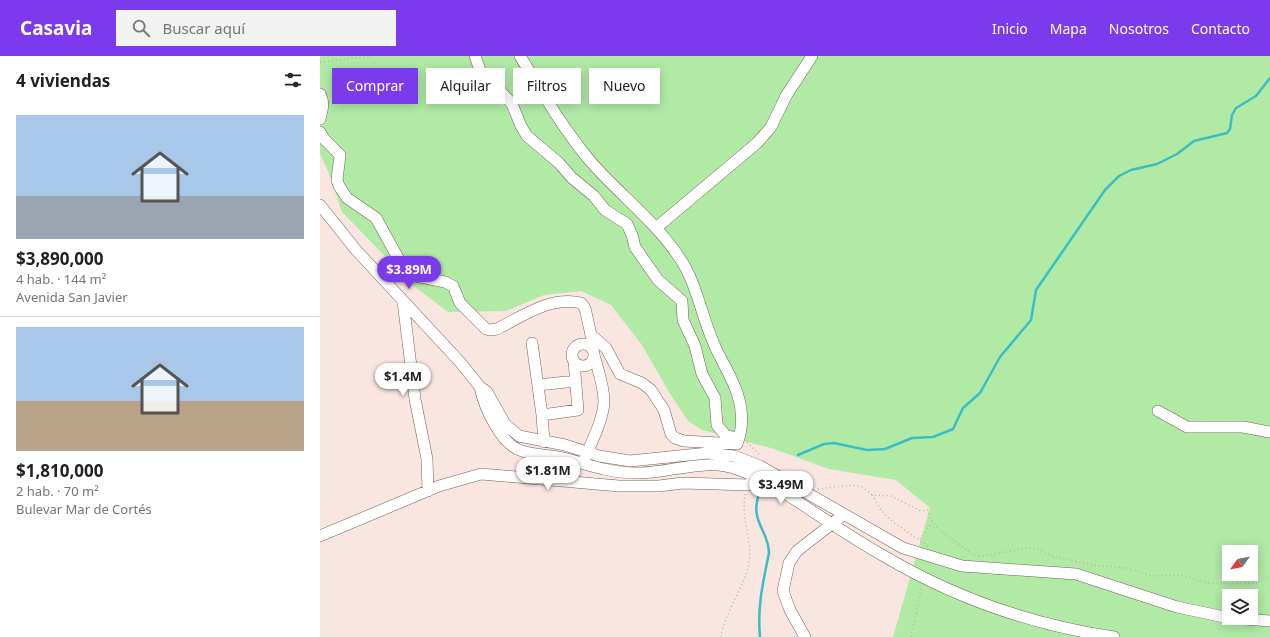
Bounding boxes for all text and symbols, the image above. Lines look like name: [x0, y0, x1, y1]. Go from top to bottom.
search box: [116, 10, 396, 46]
text: Casavia: [20, 15, 92, 41]
icon: search: [130, 17, 152, 39]
text: Buscar aquí: [162, 18, 245, 38]
text: Inicio: [992, 19, 1028, 38]
text: Mapa: [1050, 19, 1087, 38]
text: Nosotros: [1109, 19, 1169, 38]
text: Contacto: [1191, 19, 1250, 38]
chip: Comprar: [332, 68, 418, 104]
chip: Alquilar: [426, 68, 505, 104]
chip: Filtros: [513, 68, 581, 104]
chip: Nuevo: [589, 68, 660, 104]
text: 4 viviendas: [16, 69, 110, 92]
icon: filters: [282, 69, 304, 91]
icon: home: [124, 141, 196, 213]
text: $3,890,000: [16, 247, 103, 270]
pin: $3.89M: [376, 256, 442, 290]
text: $3.89M: [386, 260, 432, 278]
text: 4 hab. · 144 m²: [16, 270, 106, 288]
text: Avenida San Javier: [16, 288, 128, 306]
icon: home: [124, 353, 196, 425]
pin: $1.4M: [375, 363, 431, 397]
text: $1.4M: [384, 367, 422, 385]
pin: $1.81M: [515, 457, 581, 491]
text: $1,810,000: [16, 459, 103, 482]
text: $1.81M: [525, 461, 571, 479]
pin: $3.49M: [748, 471, 814, 505]
text: $3.49M: [758, 475, 804, 493]
text: 2 hab. · 70 m²: [16, 482, 99, 500]
text: Bulevar Mar de Cortés: [16, 500, 152, 518]
north arrow: [1222, 545, 1258, 581]
map controls: [1222, 545, 1258, 625]
button: layers: [1222, 589, 1258, 625]

